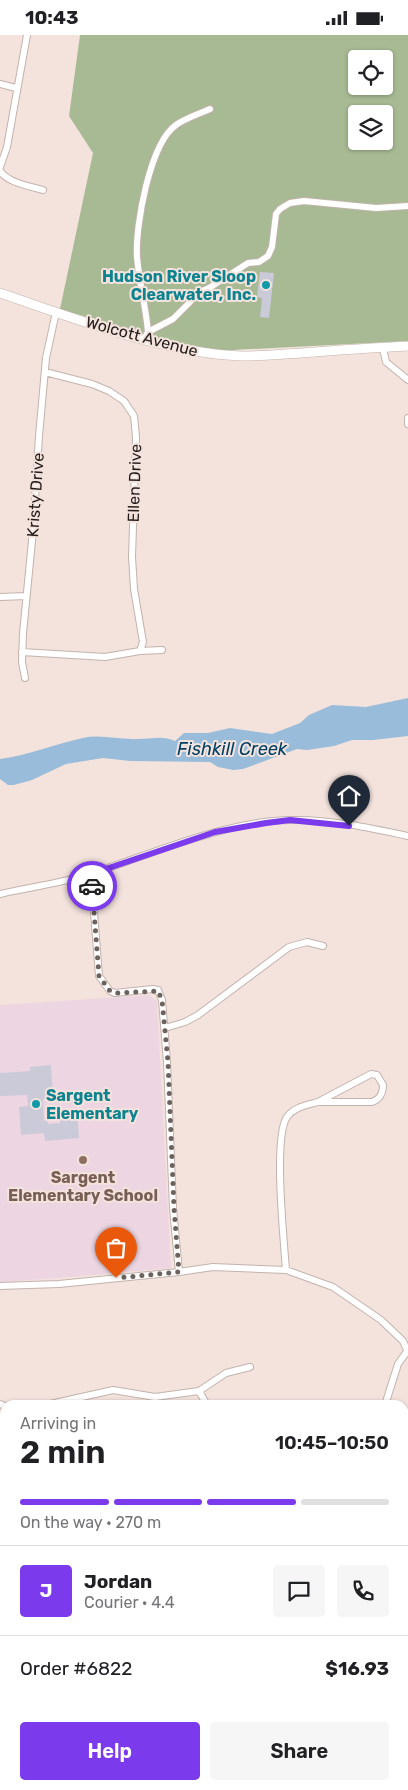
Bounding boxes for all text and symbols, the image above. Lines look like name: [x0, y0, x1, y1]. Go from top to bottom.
text: 10:43: [25, 6, 78, 29]
map controls: [348, 50, 393, 150]
button: locate: [348, 50, 393, 95]
button: layers: [348, 105, 393, 150]
place label: Hudson River Sloop Clearwater, Inc.: [102, 267, 256, 304]
marker: Hudson River Sloop Clearwater, Inc.: [260, 279, 272, 291]
street label: Wolcott Avenue: [84, 312, 200, 361]
street label: Ellen Drive: [124, 443, 145, 523]
street label: Kristy Drive: [23, 452, 48, 538]
water label: Fishkill Creek: [177, 738, 288, 760]
pin: [328, 775, 370, 826]
icon: home: [335, 782, 363, 810]
courier: [67, 861, 117, 911]
icon: car: [78, 872, 106, 900]
place label: Sargent Elementary: [46, 1086, 139, 1123]
marker: Sargent Elementary: [30, 1098, 42, 1110]
marker: Sargent Elementary School: [77, 1154, 89, 1166]
place label: Sargent Elementary School: [8, 1168, 158, 1205]
pin: [95, 1227, 137, 1278]
icon: bag: [102, 1234, 130, 1262]
text: Arriving in: [20, 1414, 96, 1433]
text: 10:45–10:50: [275, 1431, 389, 1454]
text: 2 min: [20, 1433, 105, 1471]
text: On the way · 270 m: [20, 1513, 161, 1532]
button: chat: [273, 1565, 325, 1617]
button: phone: [337, 1565, 389, 1617]
text: Jordan: [84, 1570, 152, 1593]
text: J: [40, 1579, 52, 1602]
text: Courier · 4.4: [84, 1593, 175, 1612]
text: Order #6822: [20, 1657, 132, 1680]
text: $16.93: [325, 1657, 389, 1680]
button: Help: [20, 1722, 200, 1780]
button: Share: [210, 1722, 389, 1780]

